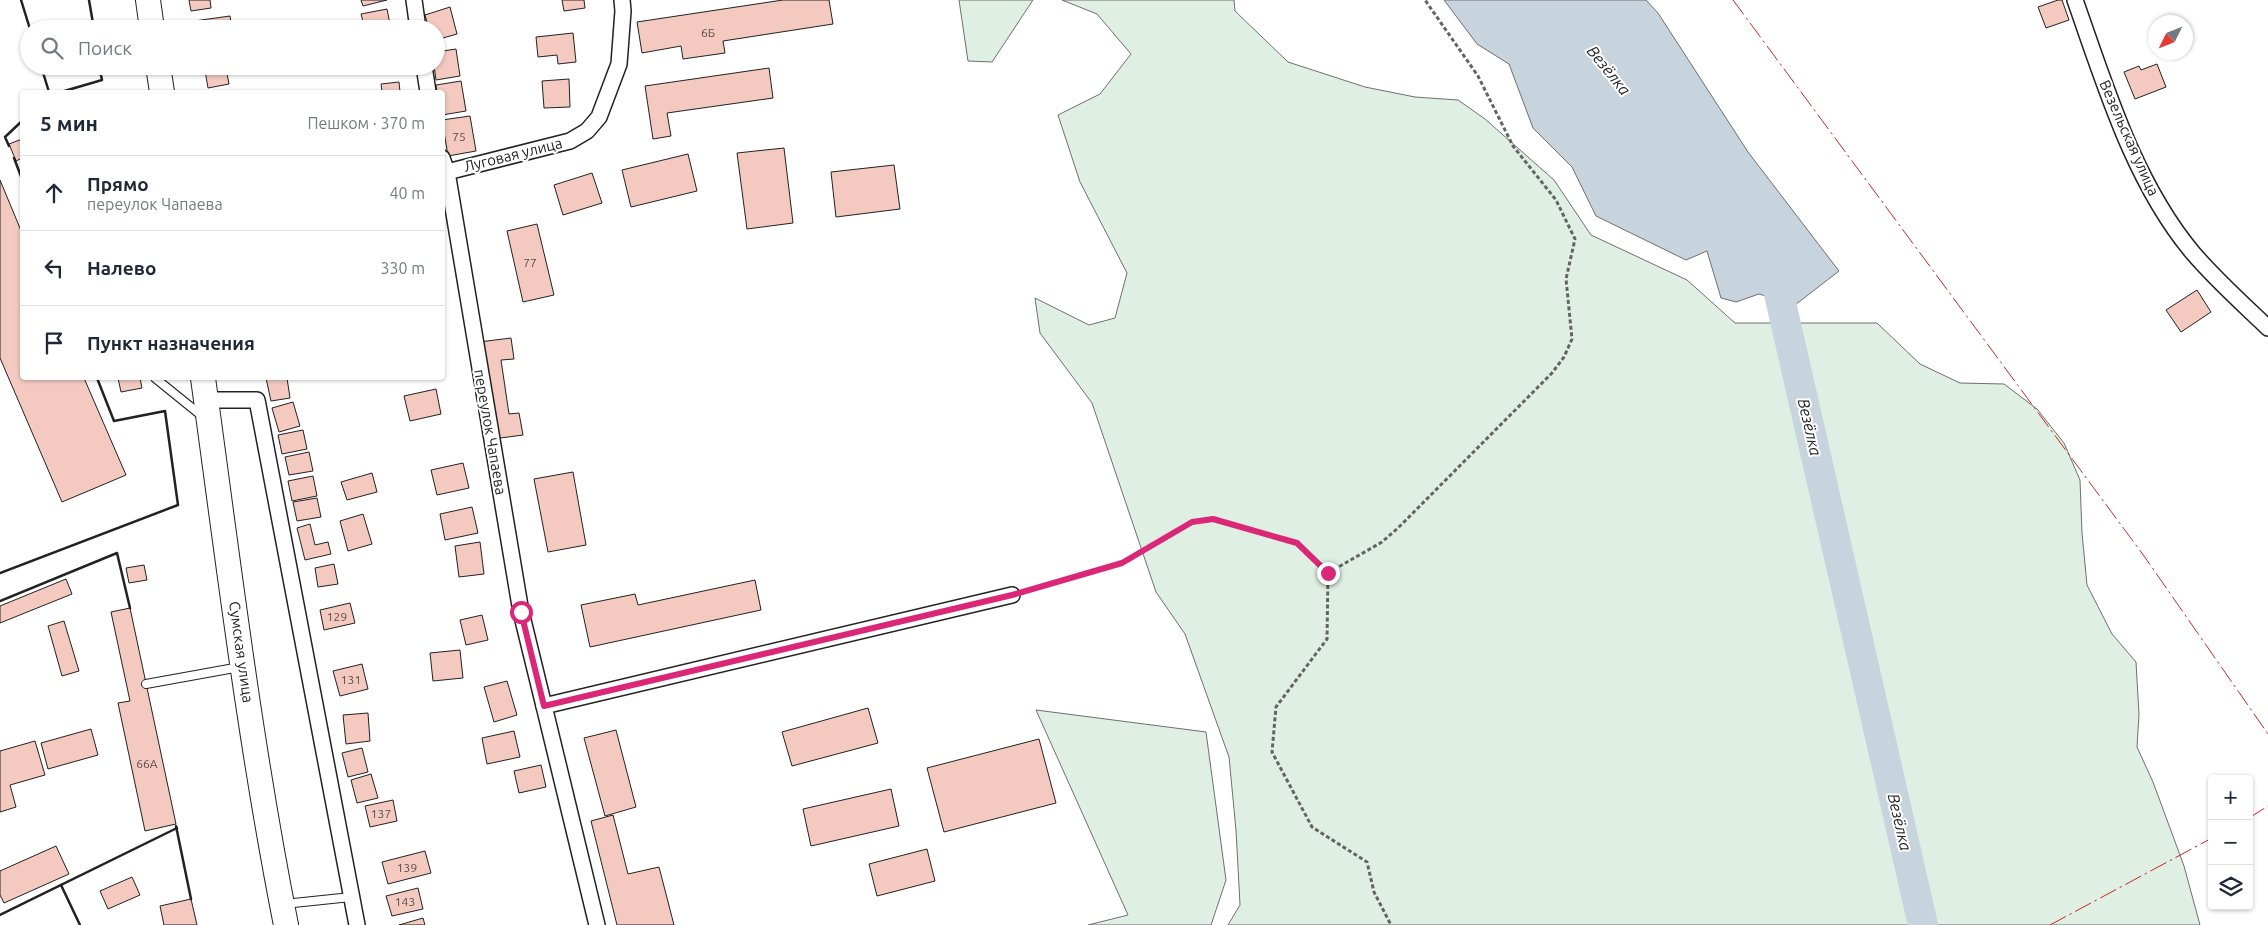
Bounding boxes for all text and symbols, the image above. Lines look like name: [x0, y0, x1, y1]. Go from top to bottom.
north arrow: [2148, 15, 2193, 60]
search box: [20, 20, 445, 75]
house number: 6Б: [701, 26, 715, 39]
icon: search: [38, 34, 66, 62]
text: Поиск: [78, 37, 132, 59]
water label: Везёлка: [1584, 42, 1635, 99]
street label: Везельская улица: [2096, 77, 2163, 198]
text: 5 мин: [40, 111, 98, 135]
text: Пешком · 370 m: [307, 114, 425, 132]
house number: 75: [452, 130, 466, 143]
street label: Луговая улица: [462, 134, 564, 175]
text: Прямо: [87, 173, 149, 195]
icon: ahead: [40, 179, 68, 207]
text: 40 m: [389, 184, 425, 202]
text: переулок Чапаева: [87, 195, 223, 213]
icon: left: [40, 254, 68, 282]
house number: 77: [523, 256, 537, 269]
text: Налево: [87, 257, 156, 279]
text: 330 m: [380, 259, 425, 277]
icon: arrive: [40, 329, 68, 357]
text: Пункт назначения: [87, 332, 255, 354]
street label: переулок Чапаева: [471, 368, 510, 496]
water label: Везёлка: [1795, 397, 1825, 458]
route end: [1317, 562, 1340, 585]
street label: Сумская улица: [226, 600, 257, 704]
route start: [510, 601, 533, 624]
house number: 129: [327, 610, 347, 623]
house number: 131: [341, 673, 361, 686]
house number: 66А: [136, 757, 158, 770]
map controls: [2208, 775, 2253, 910]
button: +: [2208, 775, 2253, 820]
water label: Везёлка: [1885, 792, 1915, 853]
house number: 137: [371, 807, 391, 820]
button: −: [2208, 820, 2253, 865]
house number: 139: [397, 861, 417, 874]
button: layers: [2208, 865, 2253, 910]
house number: 143: [395, 895, 415, 908]

